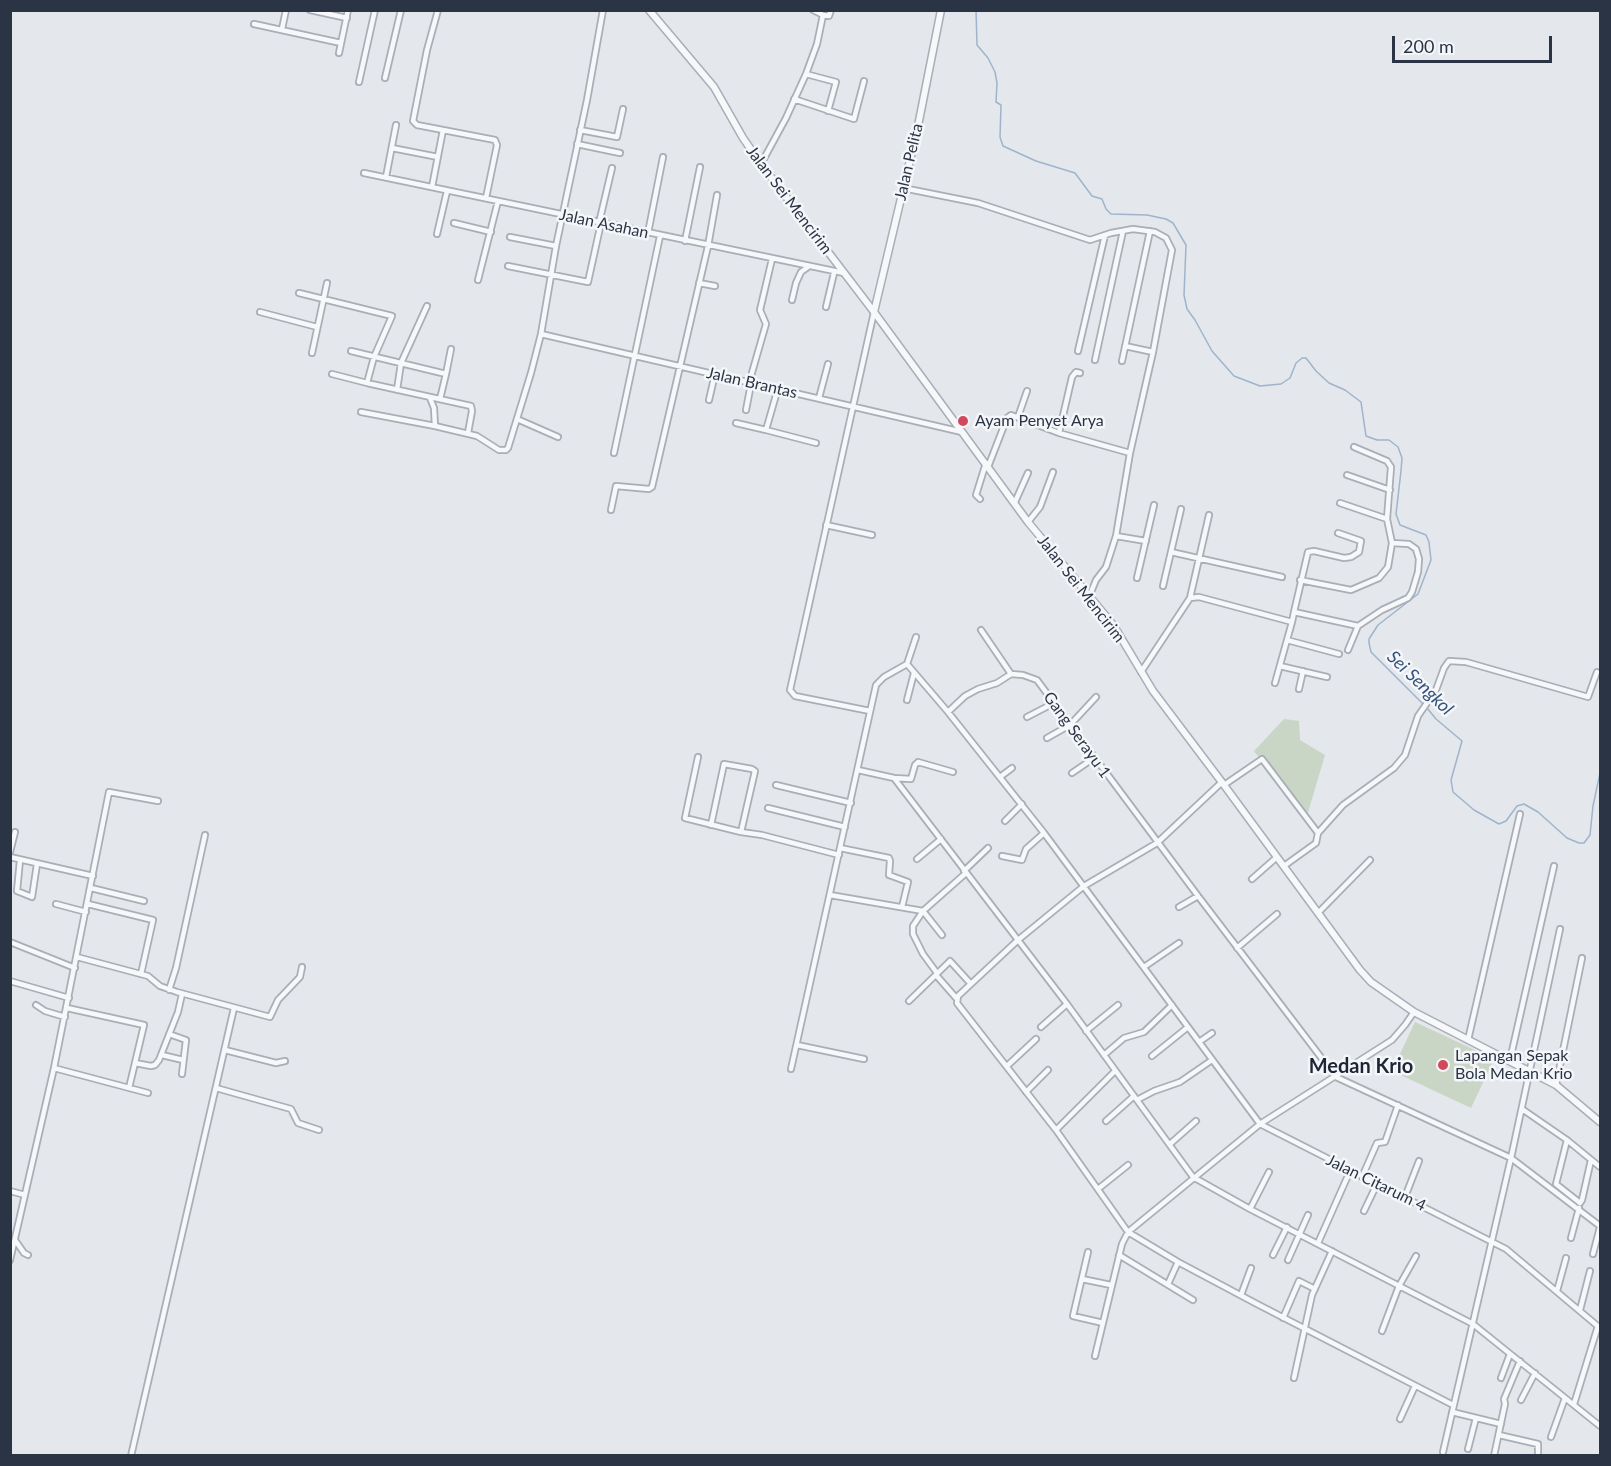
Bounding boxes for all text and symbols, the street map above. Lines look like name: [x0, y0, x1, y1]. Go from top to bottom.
scale bar: [1395, 24, 1556, 62]
text: 200 m: [1403, 35, 1454, 57]
street label: Jalan Pelita: [891, 122, 927, 202]
street label: Jalan Sei Mencirim: [742, 142, 836, 258]
street label: Jalan Asahan: [558, 205, 650, 243]
street label: Jalan Brantas: [705, 363, 799, 403]
place label: Ayam Penyet Arya: [975, 411, 1104, 431]
marker: Ayam Penyet Arya: [956, 414, 970, 428]
street label: Jalan Sei Mencirim: [1033, 532, 1129, 646]
water label: Sei Sengkol: [1382, 646, 1458, 720]
street label: Gang Serayu 1: [1039, 688, 1115, 782]
place label: Lapangan Sepak Bola Medan Krio: [1455, 1046, 1572, 1084]
district label: Medan Krio: [1309, 1055, 1413, 1079]
marker: Lapangan Sepak Bola Medan Krio: [1436, 1058, 1450, 1072]
street label: Jalan Citarum 4: [1323, 1151, 1429, 1215]

